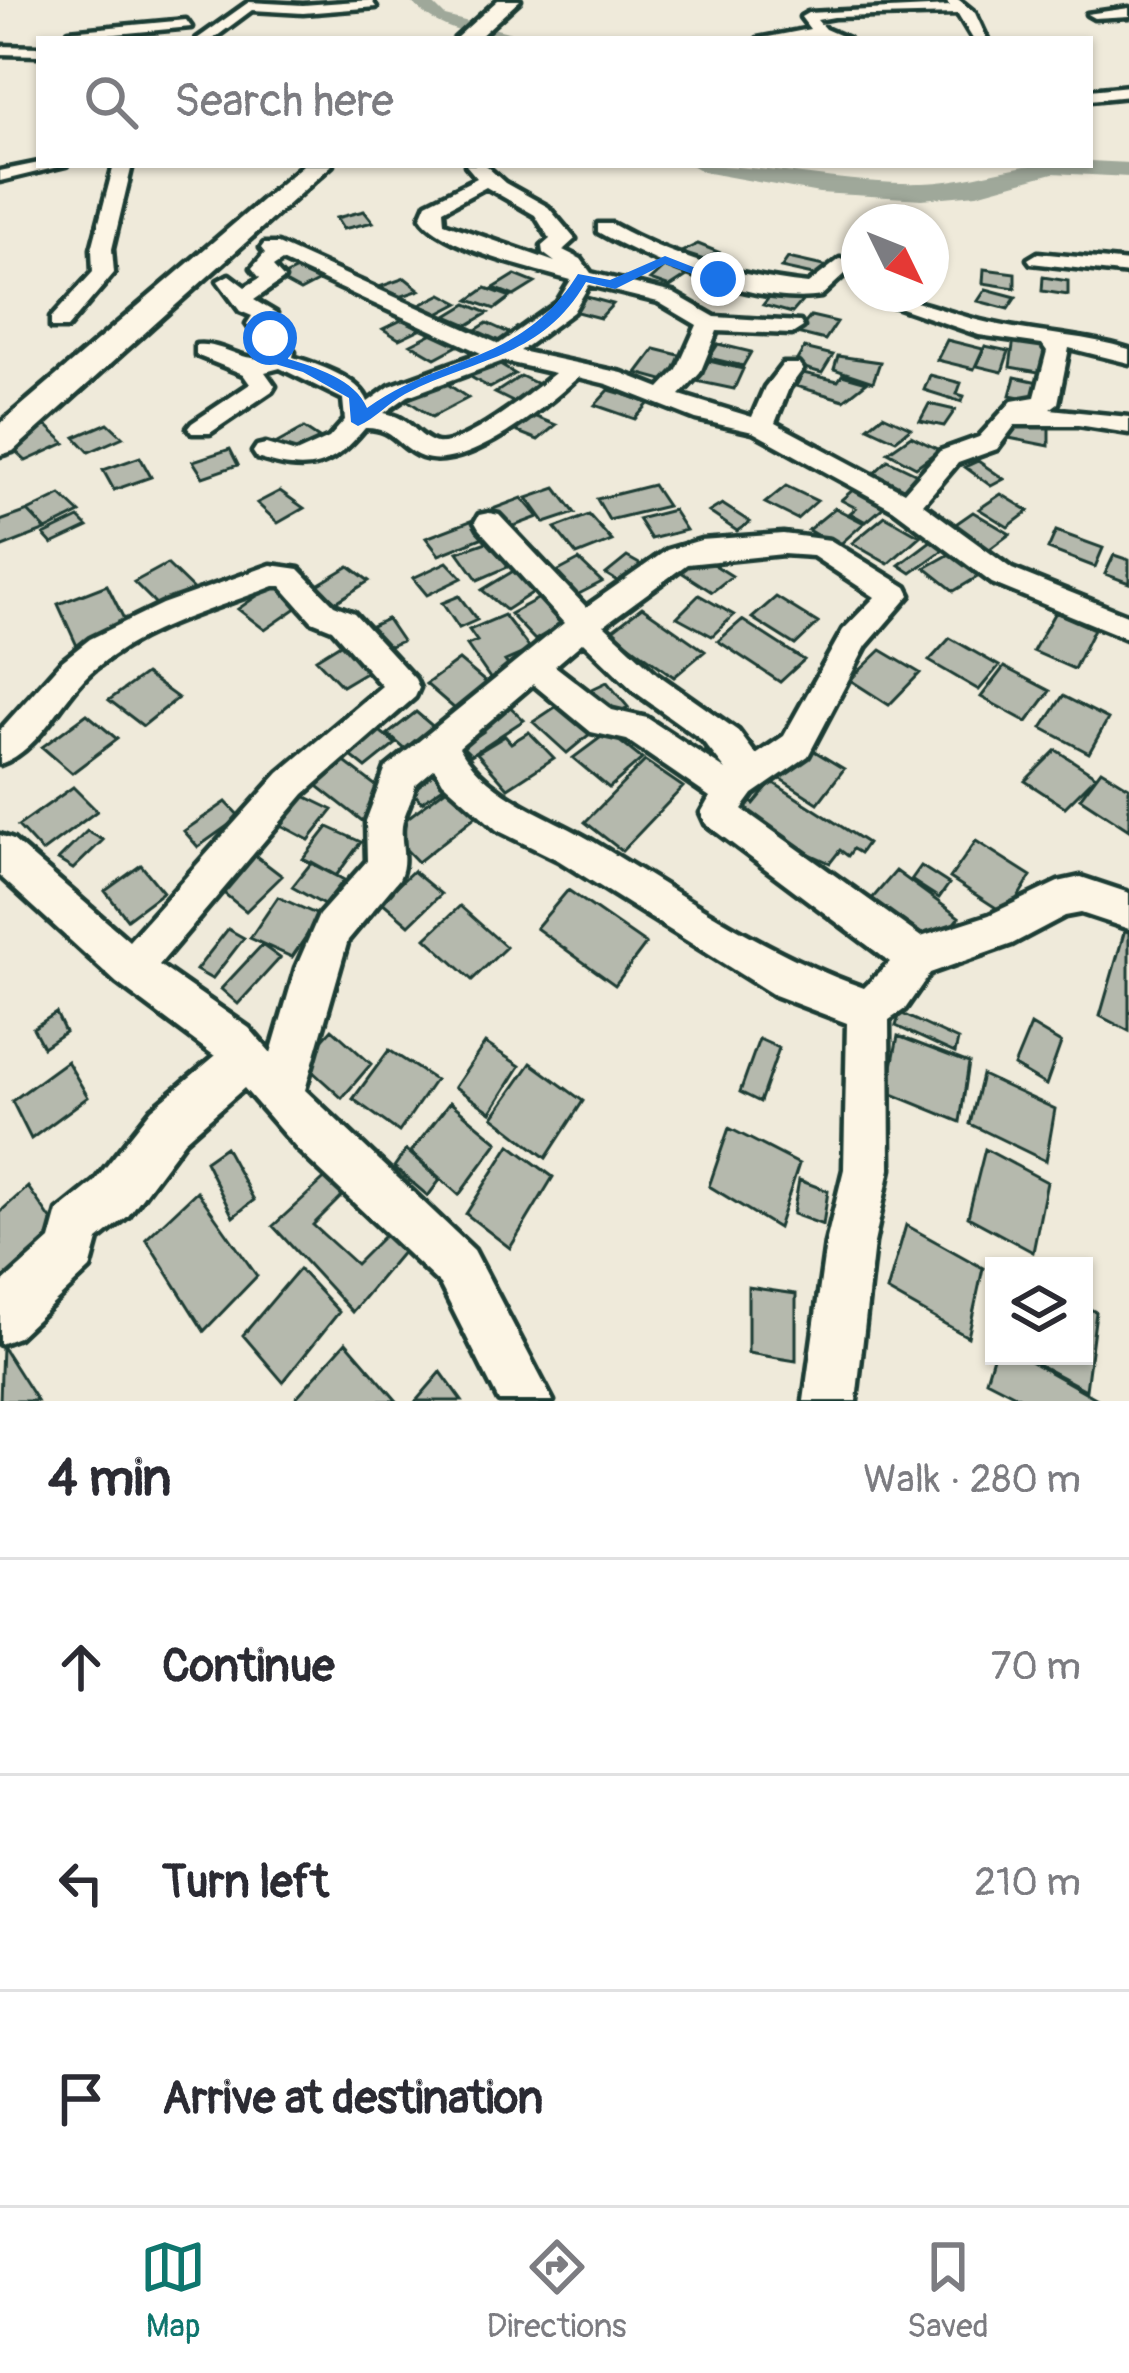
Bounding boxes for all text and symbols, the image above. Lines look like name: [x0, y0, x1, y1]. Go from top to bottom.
search box: [36, 36, 1093, 168]
icon: search: [78, 69, 144, 135]
text: Search here: [174, 74, 394, 130]
north arrow: [841, 204, 949, 312]
route end: [691, 252, 745, 306]
route start: [243, 311, 297, 365]
map controls: [985, 1257, 1093, 1365]
button: layers: [985, 1257, 1093, 1365]
text: 4 min: [48, 1447, 171, 1511]
text: Walk · 280 m: [863, 1455, 1081, 1504]
icon: ahead: [48, 1634, 114, 1700]
text: Continue: [162, 1639, 335, 1695]
text: 70 m: [991, 1642, 1081, 1691]
icon: left: [48, 1850, 114, 1916]
text: Turn left: [162, 1855, 329, 1911]
text: 210 m: [974, 1858, 1081, 1907]
icon: arrive: [48, 2066, 114, 2132]
text: Arrive at destination: [162, 2071, 543, 2127]
tab: Map: [140, 2234, 206, 2347]
tab: Directions: [487, 2234, 627, 2347]
tab: Saved: [907, 2234, 989, 2347]

